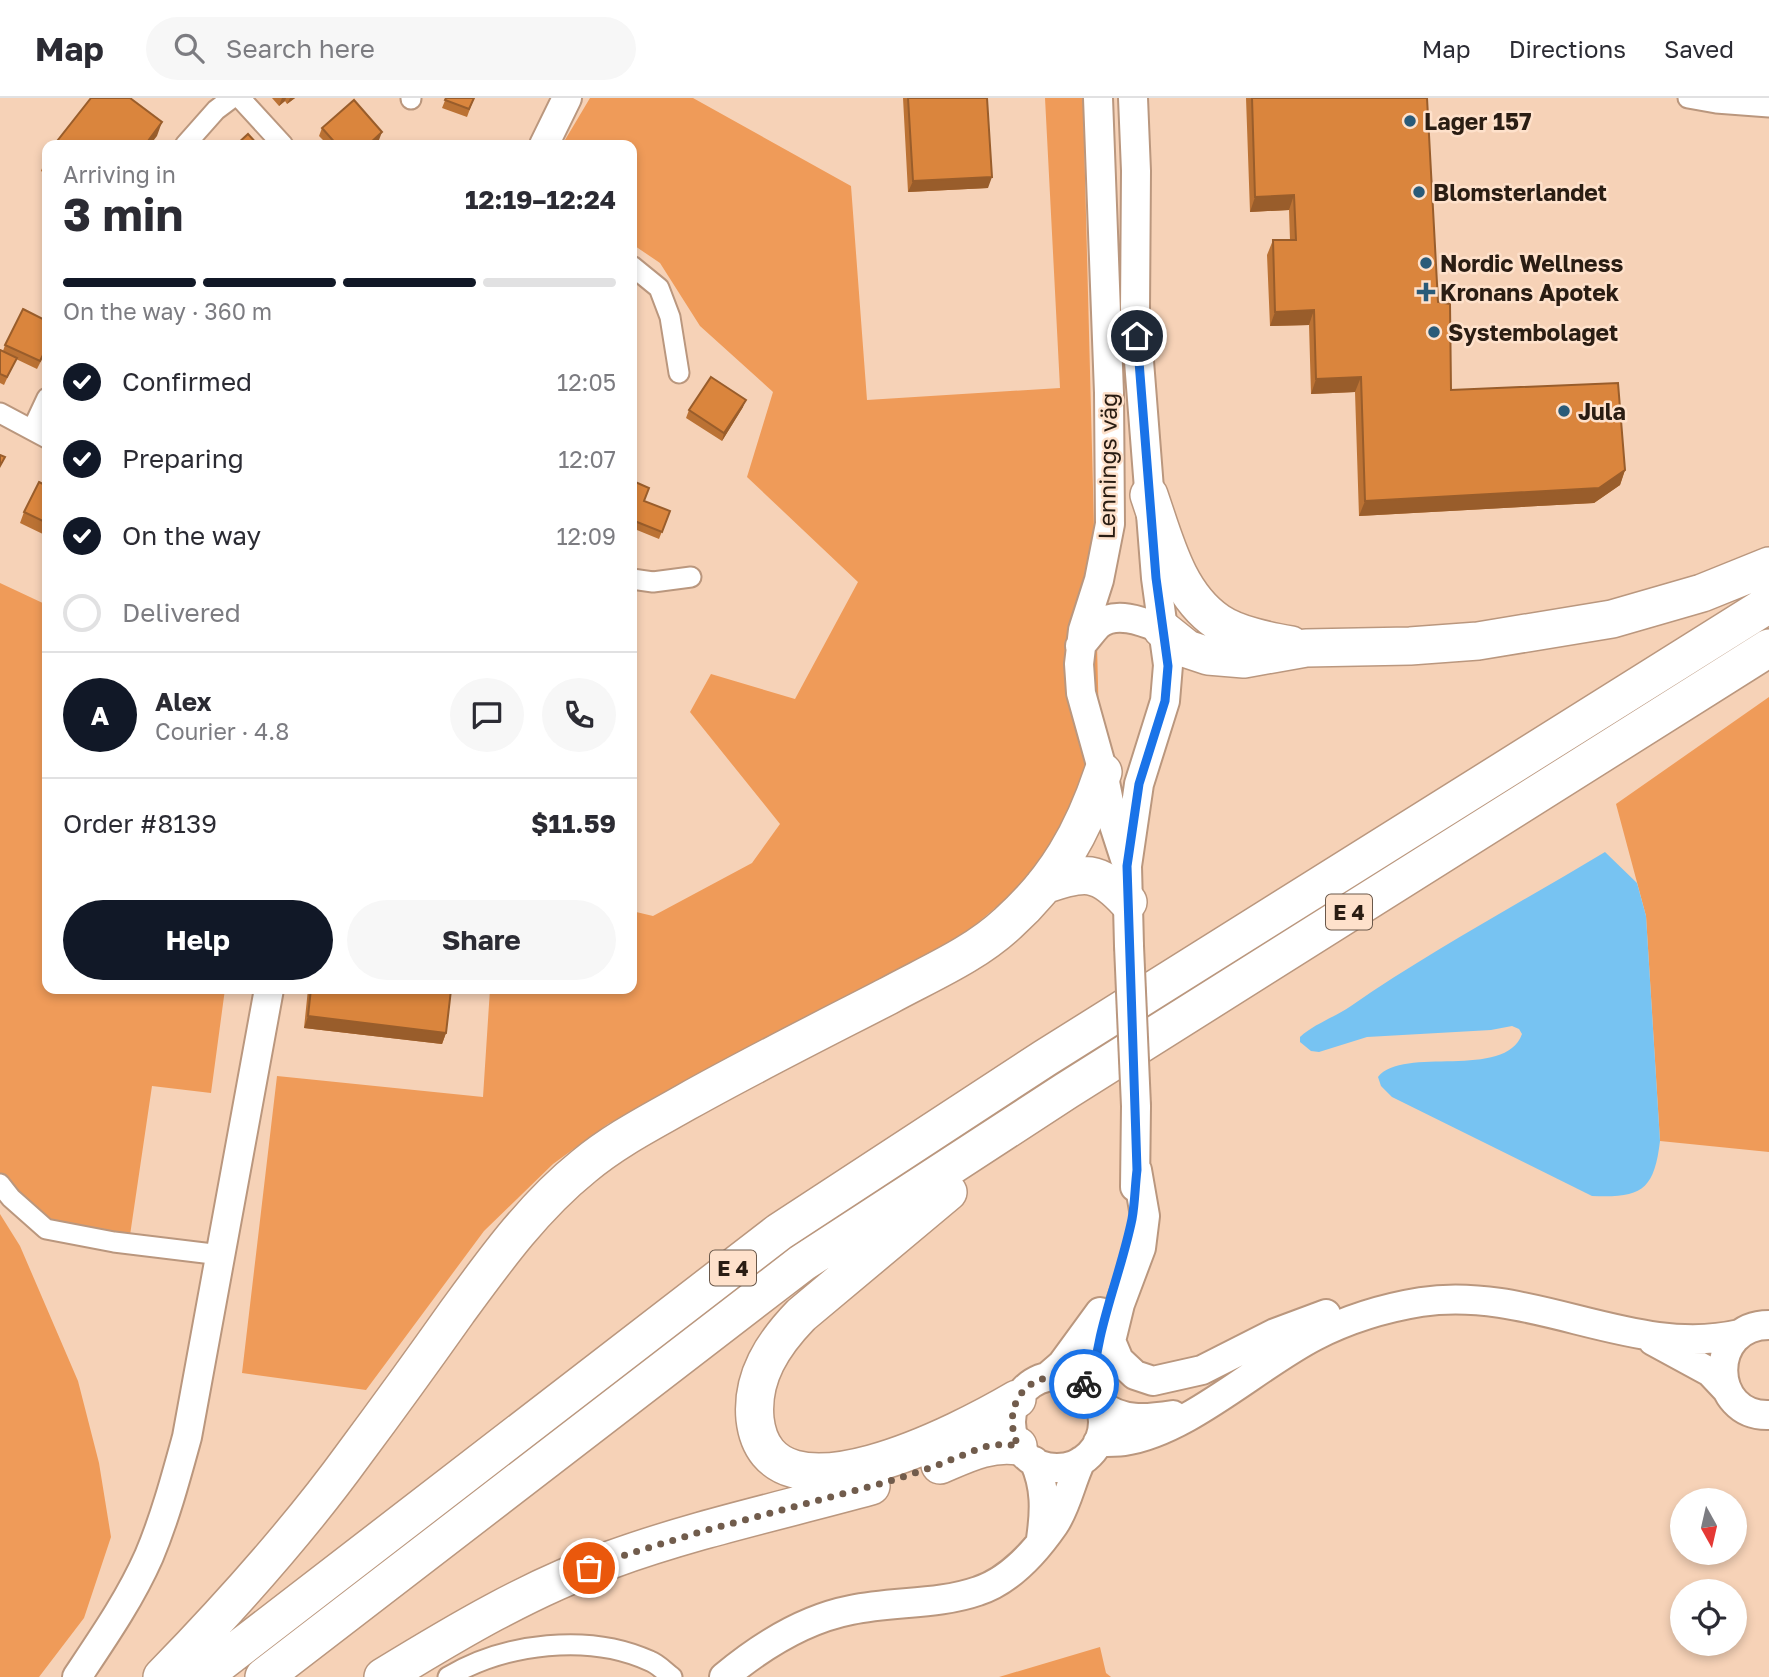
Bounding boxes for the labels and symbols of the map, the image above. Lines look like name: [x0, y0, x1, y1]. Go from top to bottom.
place label: Lager 157: [1424, 107, 1532, 135]
marker: Lager 157: [1402, 113, 1418, 129]
place label: Blomsterlandet: [1433, 178, 1607, 206]
marker: Blomsterlandet: [1411, 184, 1427, 200]
place label: Nordic Wellness: [1440, 249, 1624, 277]
marker: Nordic Wellness: [1418, 255, 1434, 271]
place label: Kronans Apotek: [1440, 278, 1620, 306]
marker: Kronans Apotek: [1418, 284, 1434, 300]
pin: [1107, 306, 1167, 366]
place label: Systembolaget: [1448, 318, 1618, 346]
marker: Systembolaget: [1426, 324, 1442, 340]
street label: Lennings väg: [1092, 393, 1122, 539]
place label: Jula: [1578, 397, 1626, 425]
marker: Jula: [1556, 403, 1572, 419]
road number: E 4: [1326, 894, 1372, 930]
road number: E 4: [710, 1250, 756, 1286]
courier: [1049, 1349, 1119, 1419]
north arrow: [1670, 1488, 1746, 1564]
pin: [559, 1538, 619, 1598]

